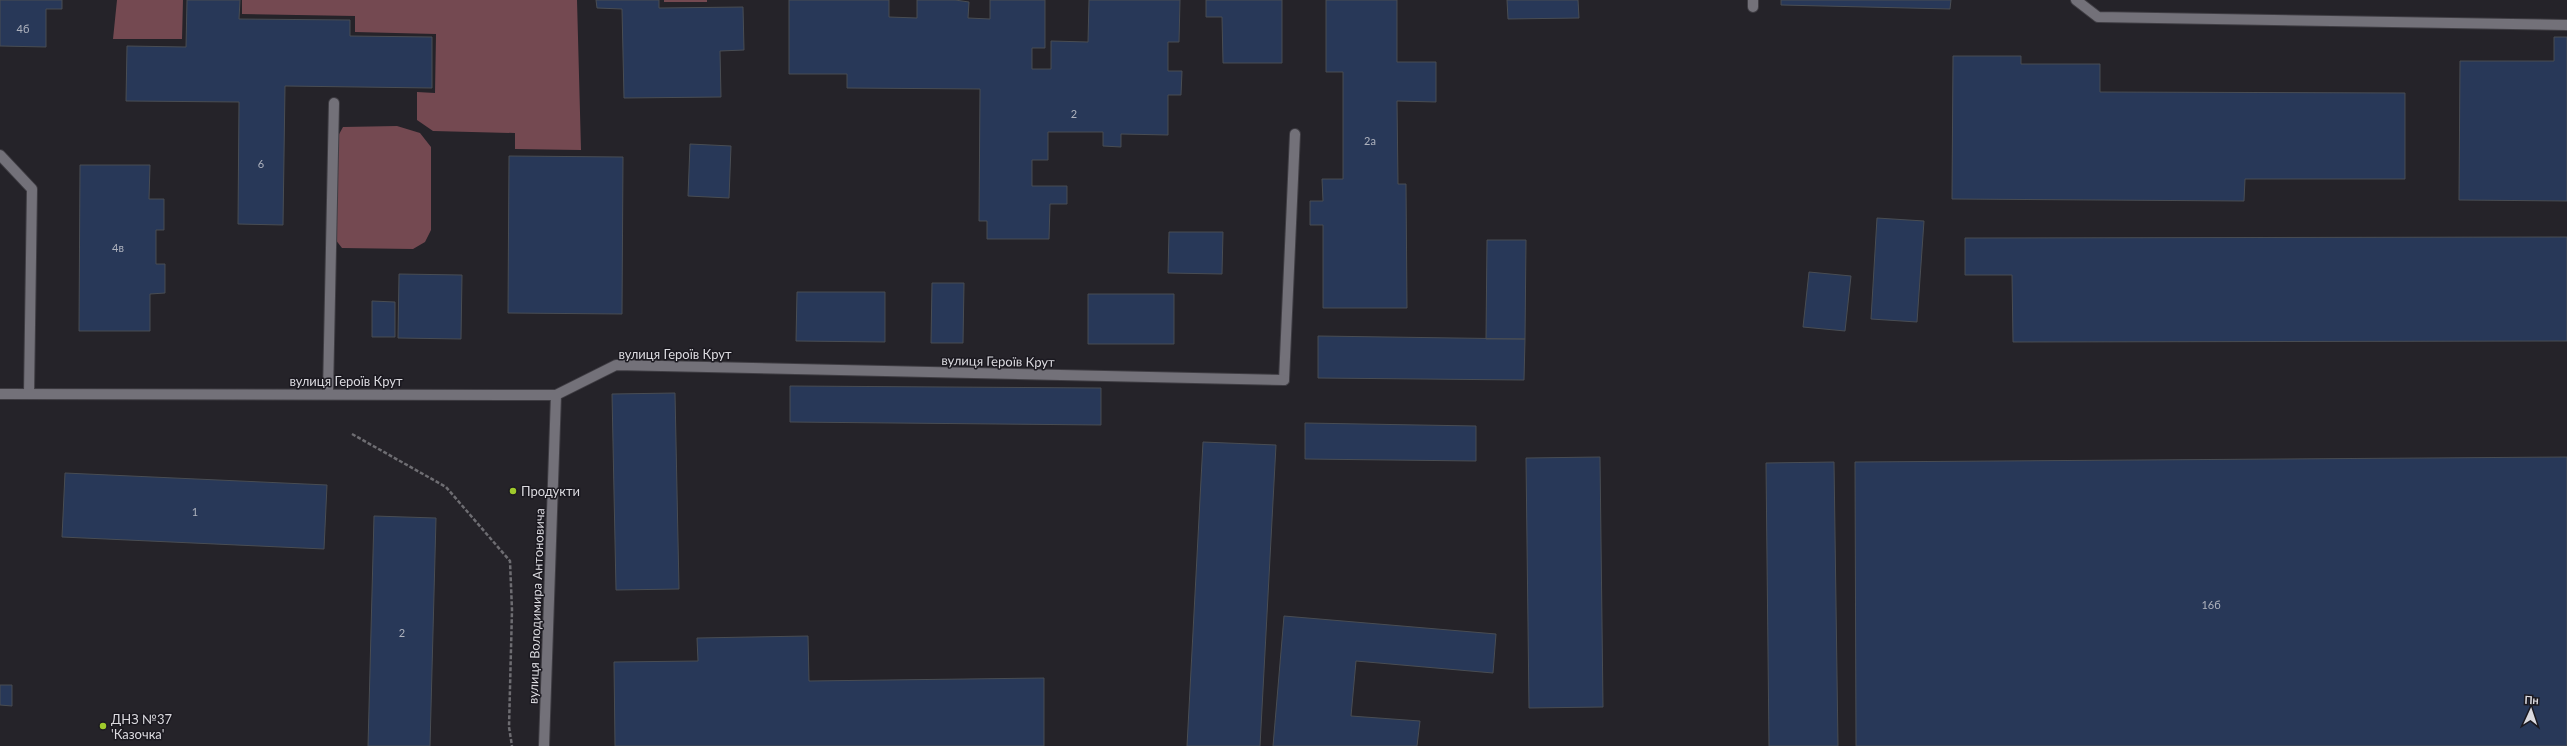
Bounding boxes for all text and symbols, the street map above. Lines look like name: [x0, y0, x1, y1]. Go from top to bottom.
house number: 4б: [17, 22, 29, 35]
house number: 2: [1071, 107, 1077, 120]
house number: 2а: [1364, 134, 1376, 147]
house number: 6: [258, 157, 264, 170]
house number: 4в: [112, 241, 124, 254]
street label: вулиця Героїв Крут: [618, 346, 732, 362]
street label: вулиця Героїв Крут: [941, 352, 1055, 370]
street label: вулиця Героїв Крут: [289, 373, 403, 389]
place label: Продукти: [521, 483, 580, 499]
marker: Продукти: [508, 486, 518, 496]
house number: 1: [192, 505, 198, 518]
street label: вулиця Володимира Антоновича: [525, 508, 547, 704]
house number: 16б: [2201, 598, 2221, 611]
house number: 2: [399, 626, 405, 639]
north arrow: [2511, 690, 2551, 730]
text: Пн: [2524, 693, 2539, 706]
place label: ДНЗ №37 'Казочка': [111, 711, 173, 742]
marker: ДНЗ №37 'Казочка': [98, 721, 108, 731]

